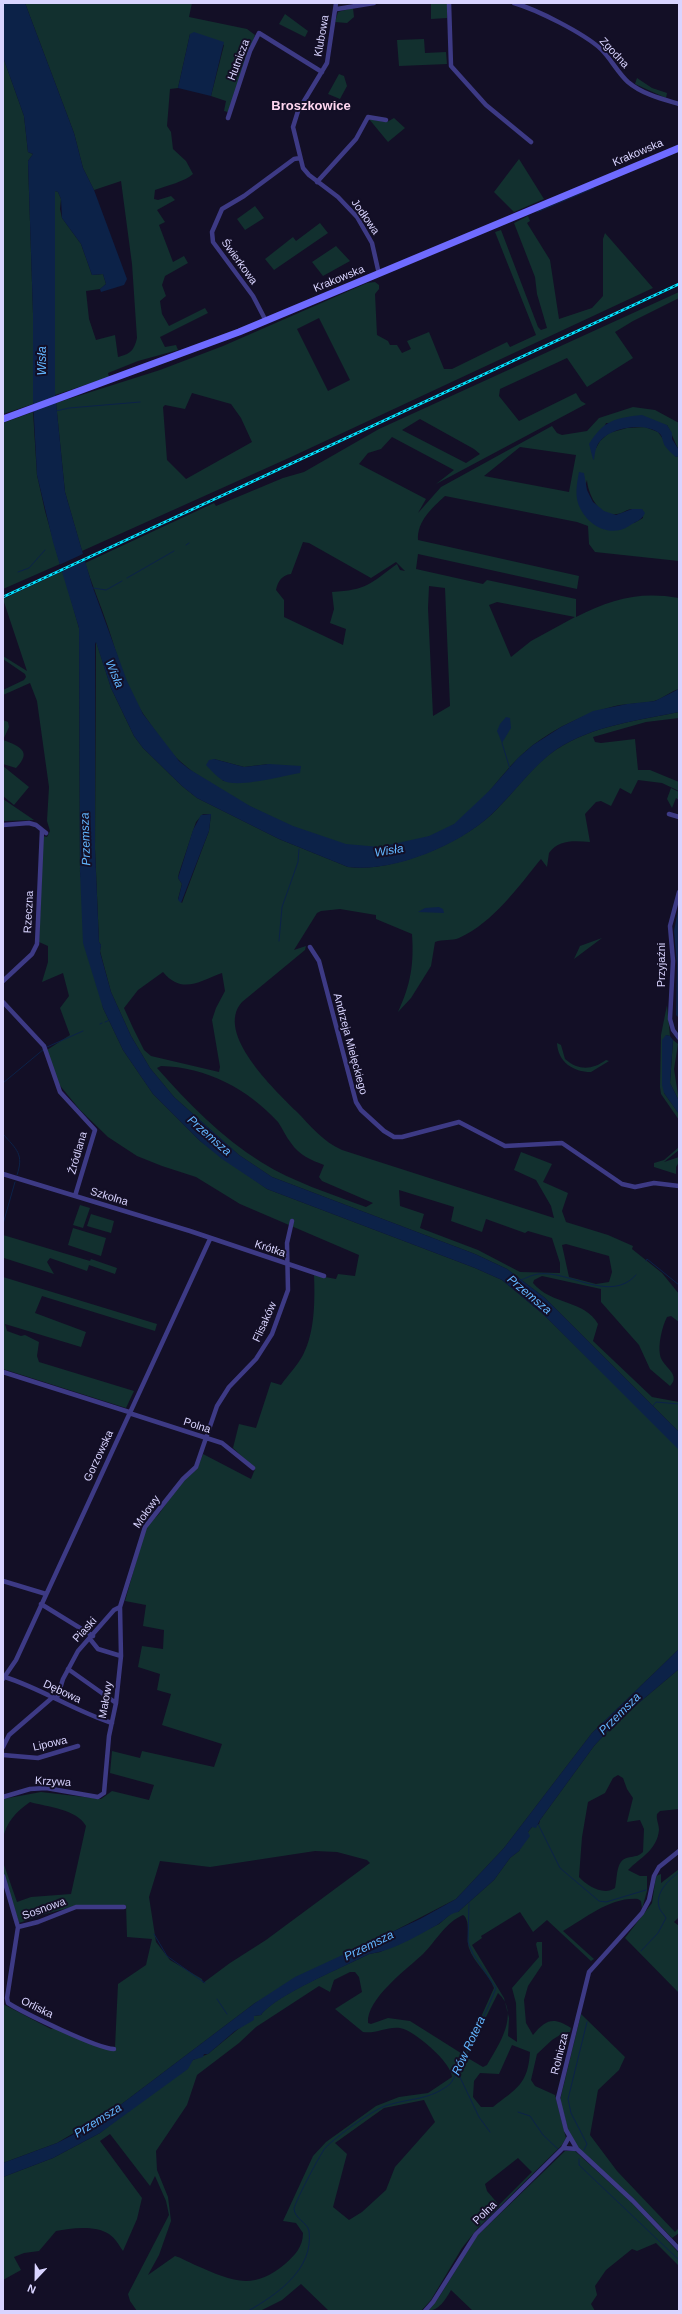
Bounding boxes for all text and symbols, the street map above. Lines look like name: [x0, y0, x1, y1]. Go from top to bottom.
street label: Klubowa: [312, 14, 332, 58]
street label: Zgodna: [596, 35, 632, 71]
street label: Hutnicza: [225, 38, 253, 82]
district label: Broszkowice: [271, 98, 351, 114]
street label: Krakowska: [611, 136, 665, 170]
street label: Jodłowa: [348, 197, 382, 237]
street label: Świerkowa: [218, 237, 260, 287]
street label: Krakowska: [312, 263, 366, 295]
water label: Wisła: [36, 346, 50, 376]
water label: Wisła: [102, 658, 126, 690]
water label: Przemsza: [78, 812, 94, 866]
water label: Wisła: [373, 841, 405, 861]
street label: Rzeczna: [21, 890, 37, 934]
street label: Przyjaźni: [655, 943, 669, 987]
street label: Andrzeja Mielęckiego: [330, 992, 370, 1096]
water label: Przemsza: [184, 1113, 234, 1159]
street label: Źródlana: [66, 1130, 90, 1176]
street label: Szkolna: [88, 1185, 130, 1209]
street label: Krótka: [253, 1238, 287, 1260]
water label: Przemsza: [504, 1272, 554, 1318]
street label: Flisaków: [250, 1300, 280, 1344]
street label: Polna: [182, 1415, 212, 1437]
street label: Gorzowska: [81, 1428, 117, 1484]
street label: Mołowy: [131, 1493, 163, 1531]
street label: Piaski: [70, 1615, 100, 1645]
street label: Dębowa: [41, 1677, 83, 1707]
street label: Małowy: [96, 1680, 116, 1720]
water label: Przemsza: [596, 1690, 644, 1738]
street label: Lipowa: [32, 1734, 68, 1754]
street label: Krzywa: [35, 1774, 71, 1790]
street label: Sosnowa: [20, 1895, 68, 1923]
water label: Przemsza: [342, 1928, 396, 1964]
street label: Orliska: [19, 1995, 55, 2021]
water label: Rów Rotera: [449, 2014, 489, 2078]
street label: Rolnicza: [548, 2032, 572, 2076]
water label: Przemsza: [72, 2101, 124, 2141]
street label: Polna: [470, 2198, 500, 2228]
north arrow: [16, 2258, 56, 2298]
text: N: [26, 2282, 37, 2296]

